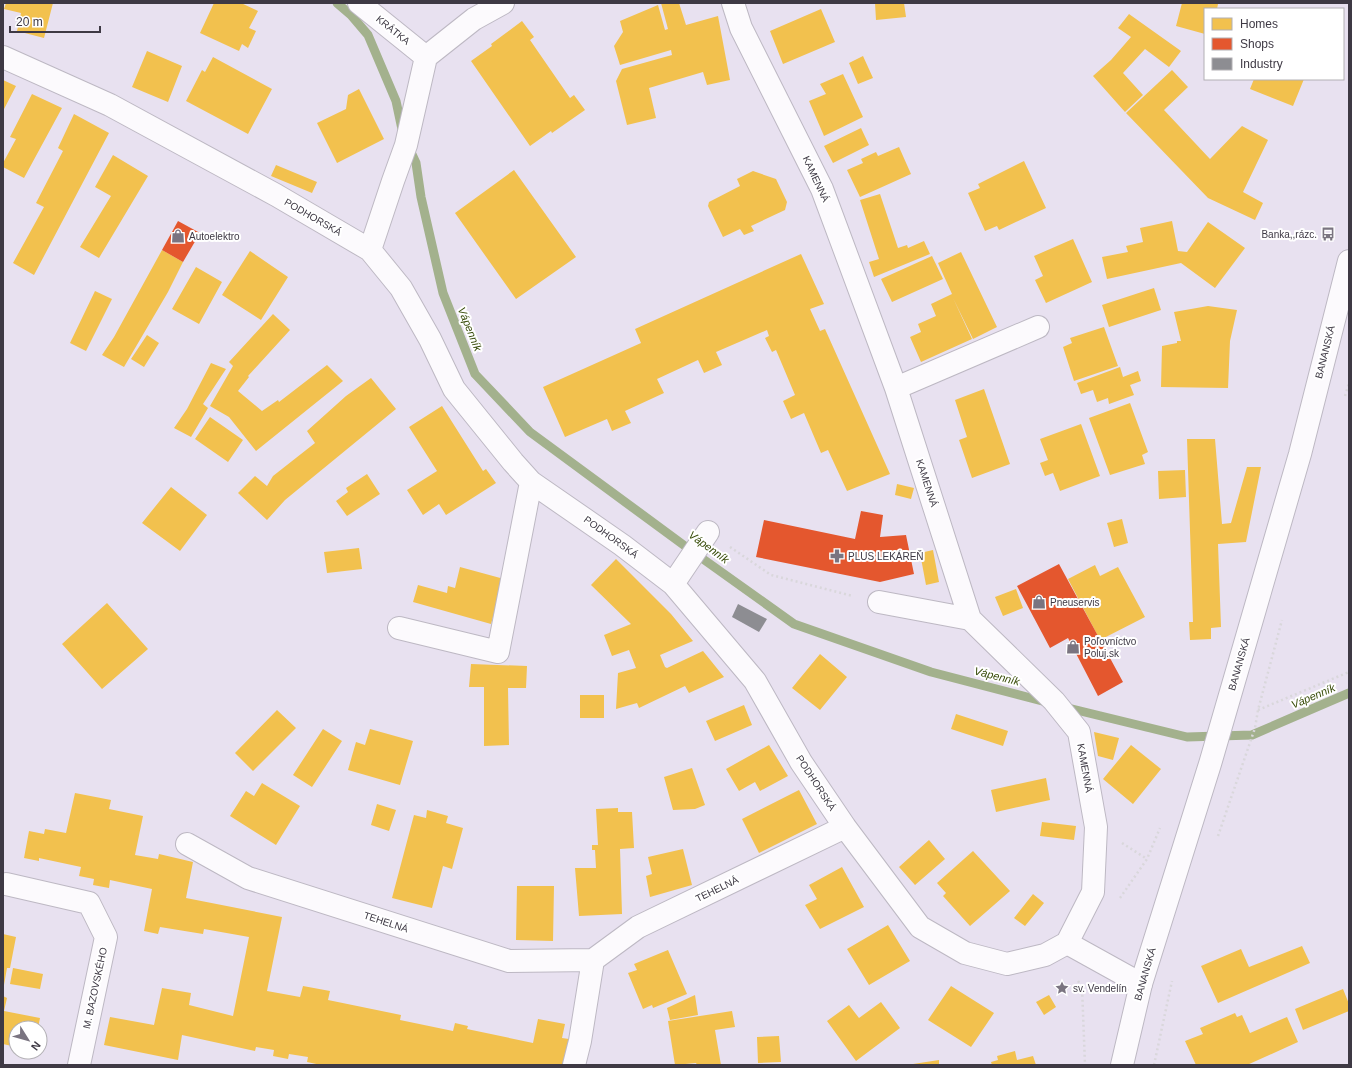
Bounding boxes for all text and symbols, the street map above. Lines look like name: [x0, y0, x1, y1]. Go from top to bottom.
scale bar: [10, 8, 100, 34]
legend: [1204, 8, 1344, 80]
street label: KRÁTKA: [374, 12, 413, 47]
text: 20 m: [16, 15, 43, 29]
text: Homes: [1240, 17, 1278, 31]
text: Shops: [1240, 37, 1274, 51]
text: Industry: [1240, 57, 1283, 71]
street label: KAMENNÁ: [801, 154, 832, 204]
street label: PODHORSKÁ: [283, 195, 344, 238]
bus stop icon: Banka,,rázc.: [1320, 226, 1336, 242]
shop icon: Autoelektro: [170, 228, 186, 244]
place label: Banka,,rázc.: [1261, 229, 1317, 240]
place label: Autoelektro: [189, 231, 240, 242]
water label: Vápenník: [456, 305, 484, 353]
street label: BANANSKÁ: [1312, 324, 1337, 380]
street label: KAMENNÁ: [914, 457, 941, 509]
street label: PODHORSKÁ: [582, 513, 641, 560]
water label: Vápenník: [687, 528, 732, 566]
pharmacy icon: PLUS LEKÁREŇ: [829, 548, 845, 564]
place label: PLUS LEKÁREŇ: [848, 550, 924, 562]
shop icon: Pneuservis: [1031, 594, 1047, 610]
place label: Pneuservis: [1050, 597, 1099, 608]
place label: Poľovníctvo Poluj.sk: [1084, 636, 1137, 659]
street label: BANANSKÁ: [1225, 636, 1252, 692]
shop icon: Poľovníctvo Poluj.sk: [1065, 639, 1081, 655]
water label: Vápenník: [973, 665, 1021, 688]
water label: Vápenník: [1289, 681, 1337, 711]
street label: KAMENNÁ: [1075, 743, 1096, 794]
street label: PODHORSKÁ: [794, 753, 839, 813]
street label: TEHELNÁ: [693, 873, 740, 904]
street label: TEHELNÁ: [362, 909, 410, 934]
street label: M. BAZOVSKÉHO: [80, 946, 109, 1030]
street label: BANANSKÁ: [1131, 946, 1158, 1002]
place icon: sv. Vendelín: [1054, 980, 1070, 996]
place label: sv. Vendelín: [1073, 983, 1127, 994]
north arrow: [8, 1020, 48, 1060]
text: N: [29, 1039, 43, 1053]

